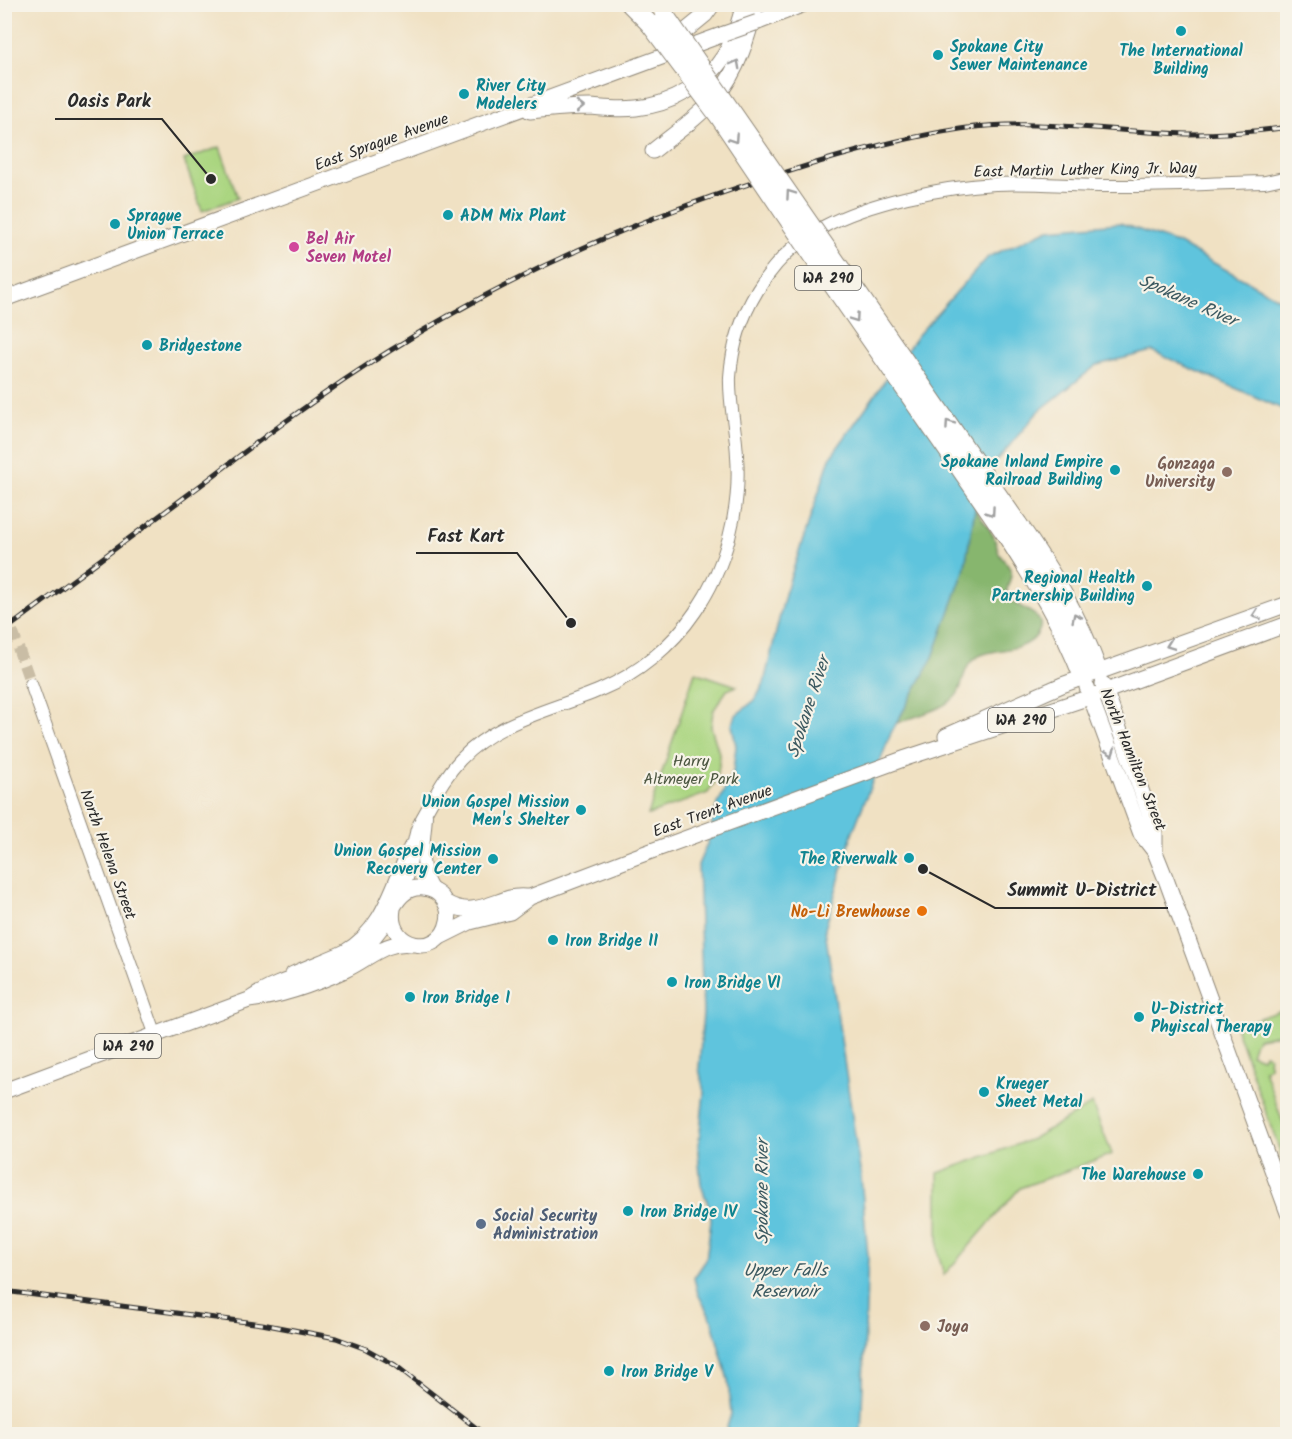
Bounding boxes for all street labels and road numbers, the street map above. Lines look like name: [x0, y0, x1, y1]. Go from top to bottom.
street label: East Sprague Avenue: [311, 107, 452, 178]
street label: East Martin Luther King Jr. Way: [973, 156, 1197, 185]
road number: WA 290: [795, 266, 861, 290]
street label: North Hamilton Street: [1093, 684, 1173, 836]
road number: WA 290: [988, 708, 1054, 732]
street label: East Trent Avenue: [649, 778, 776, 845]
street label: North Helena Street: [72, 786, 143, 924]
road number: WA 290: [95, 1034, 161, 1058]

